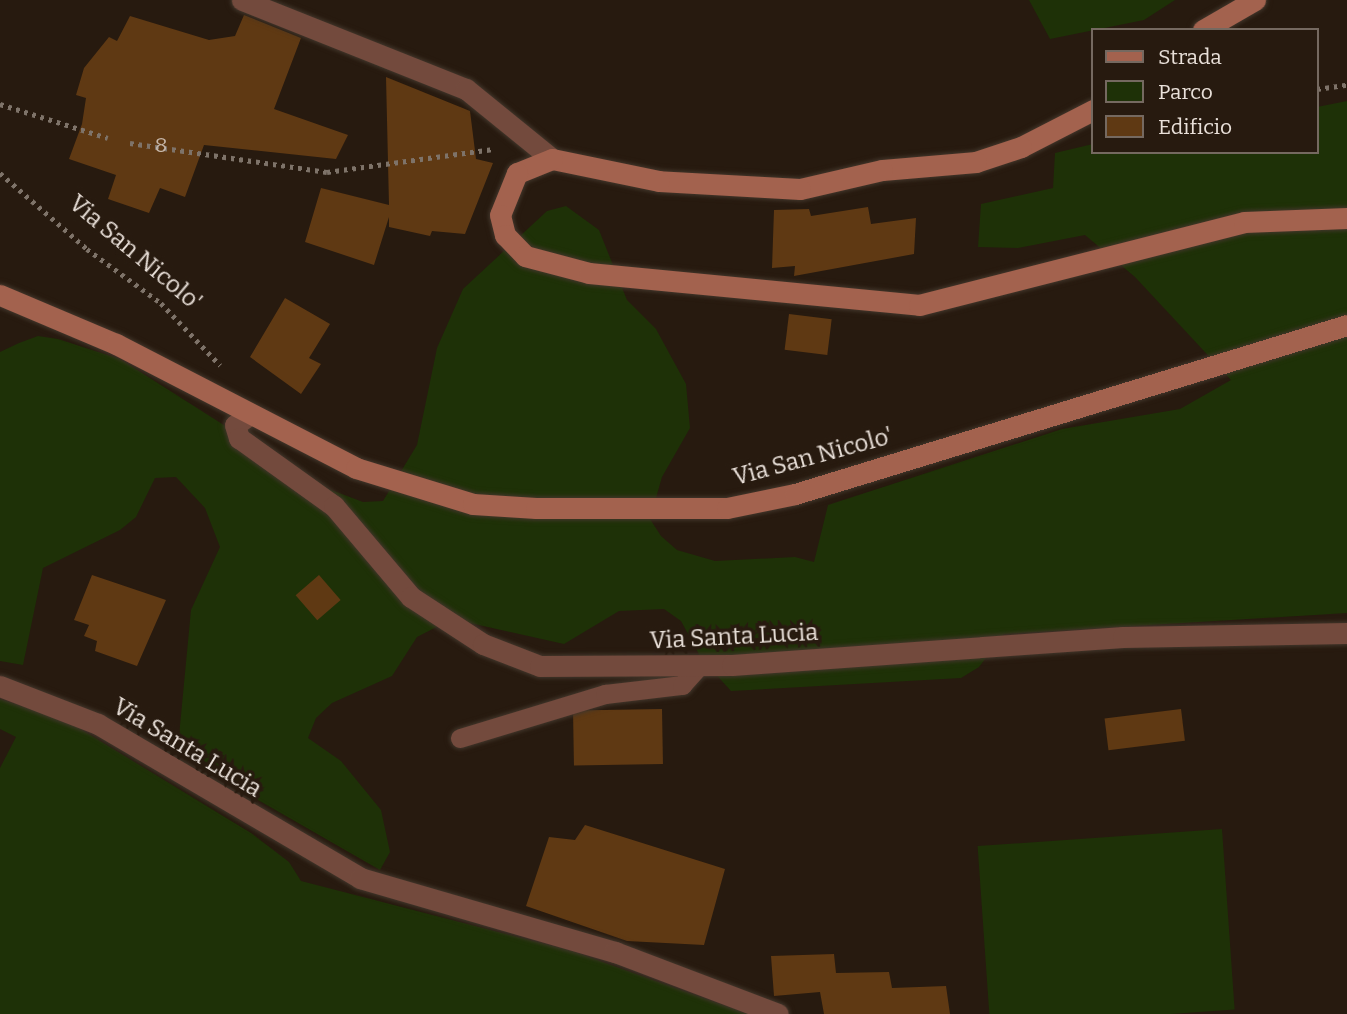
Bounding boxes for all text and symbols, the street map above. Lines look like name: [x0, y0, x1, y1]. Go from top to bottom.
legend: [1092, 28, 1319, 154]
text: Strada: [1158, 44, 1222, 70]
text: Parco: [1158, 79, 1213, 105]
text: Edificio: [1158, 114, 1232, 140]
house number: 8: [155, 132, 167, 158]
street label: Via San Nicolo': [63, 189, 207, 317]
street label: Via San Nicolo': [730, 422, 896, 492]
street label: Via Santa Lucia: [649, 618, 819, 656]
street label: Via Santa Lucia: [107, 692, 267, 804]

